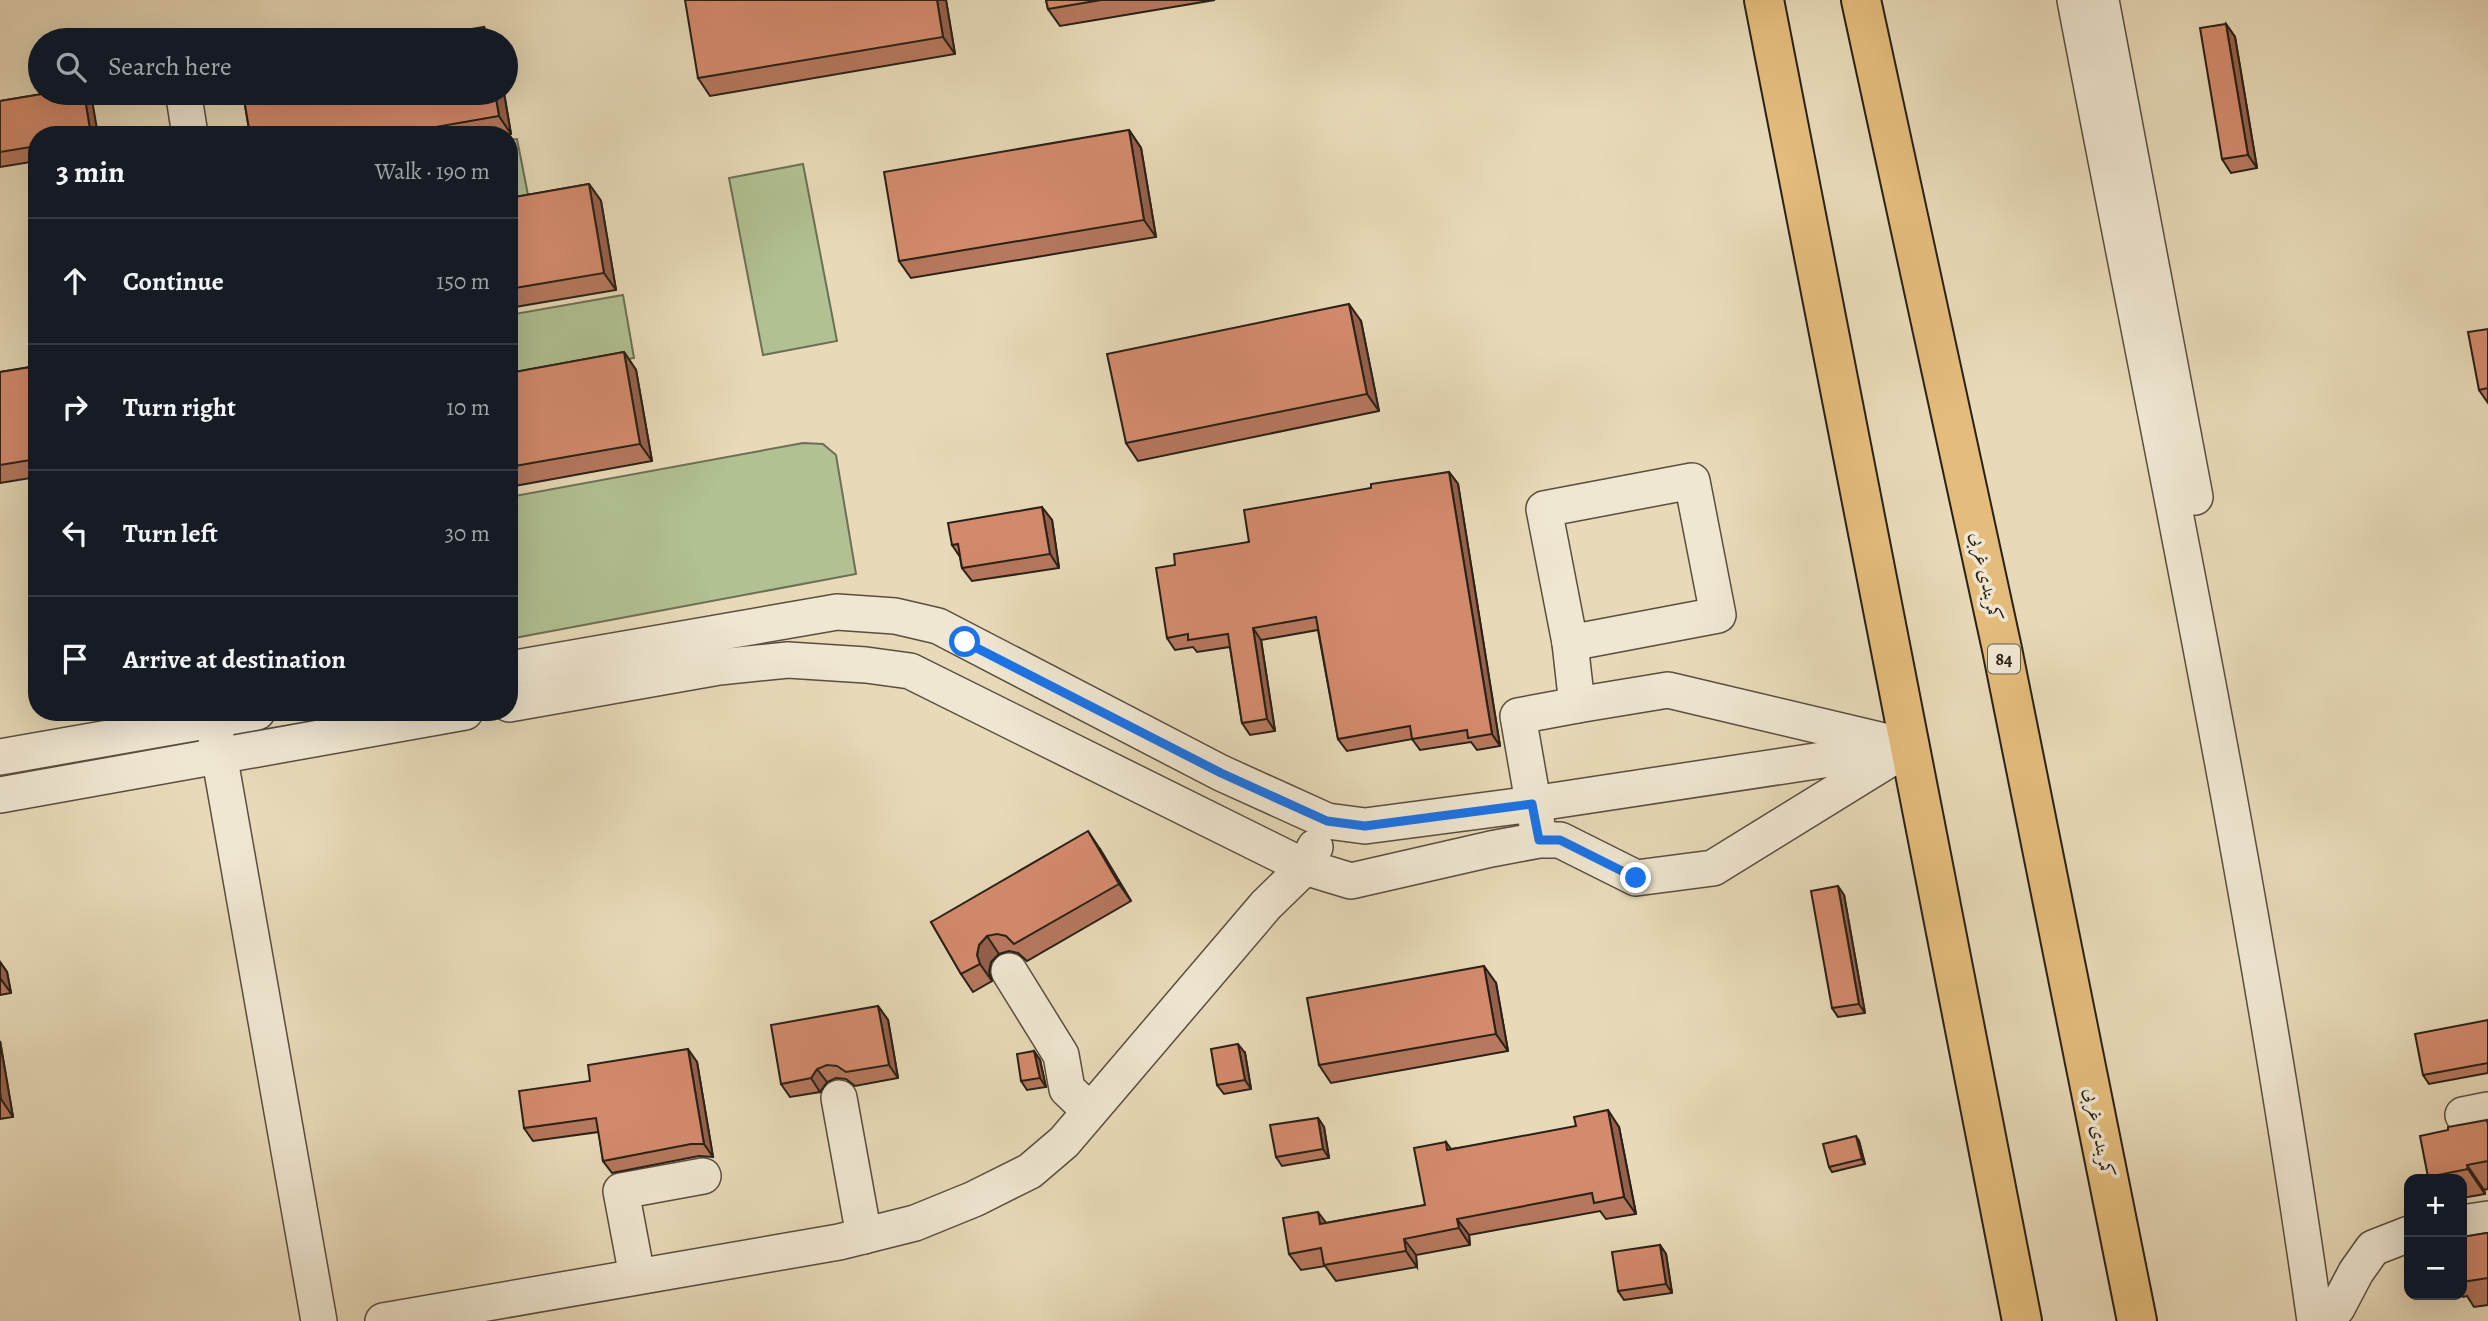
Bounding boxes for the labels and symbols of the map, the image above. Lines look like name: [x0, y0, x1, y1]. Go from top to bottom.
street label: کمربندی غربی: [1963, 530, 2008, 625]
route start: [949, 626, 980, 657]
road number: 84: [1988, 644, 2020, 674]
route end: [1620, 862, 1651, 893]
street label: کمربندی غربی: [2077, 1086, 2120, 1180]

